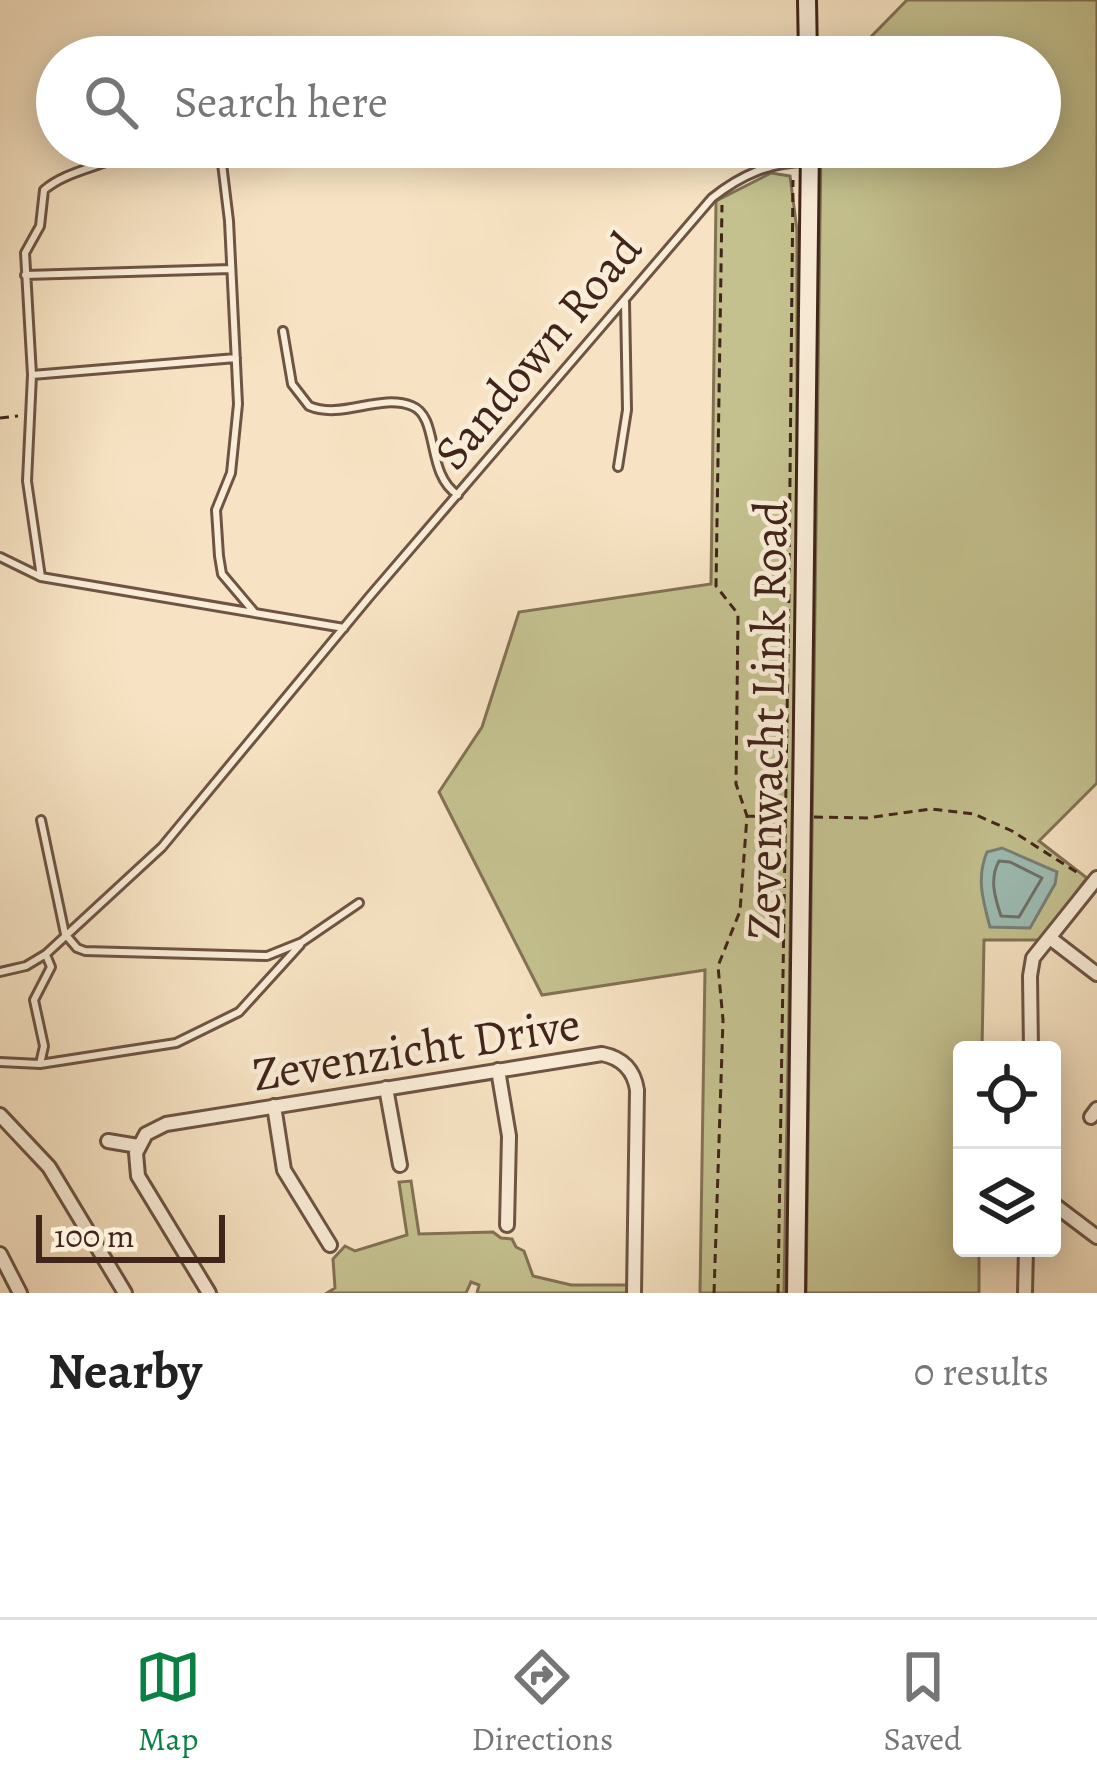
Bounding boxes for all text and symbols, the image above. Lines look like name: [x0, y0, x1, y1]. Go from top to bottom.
search box: [36, 36, 1061, 168]
icon: search: [78, 69, 144, 135]
text: Search here: [174, 71, 388, 133]
street label: Sandown Road: [419, 218, 657, 484]
street label: Zevenwacht Link Road: [730, 499, 804, 940]
street label: Zevenzicht Drive: [248, 991, 585, 1107]
map controls: [953, 1041, 1061, 1257]
button: locate: [953, 1041, 1061, 1149]
button: layers: [953, 1149, 1061, 1257]
scale bar: [36, 1209, 225, 1262]
text: 100 m: [54, 1213, 134, 1258]
text: Nearby: [48, 1336, 202, 1406]
text: 0 results: [914, 1345, 1049, 1398]
tab: Map: [135, 1644, 201, 1761]
tab: Directions: [472, 1644, 613, 1761]
tab: Saved: [884, 1644, 962, 1761]

